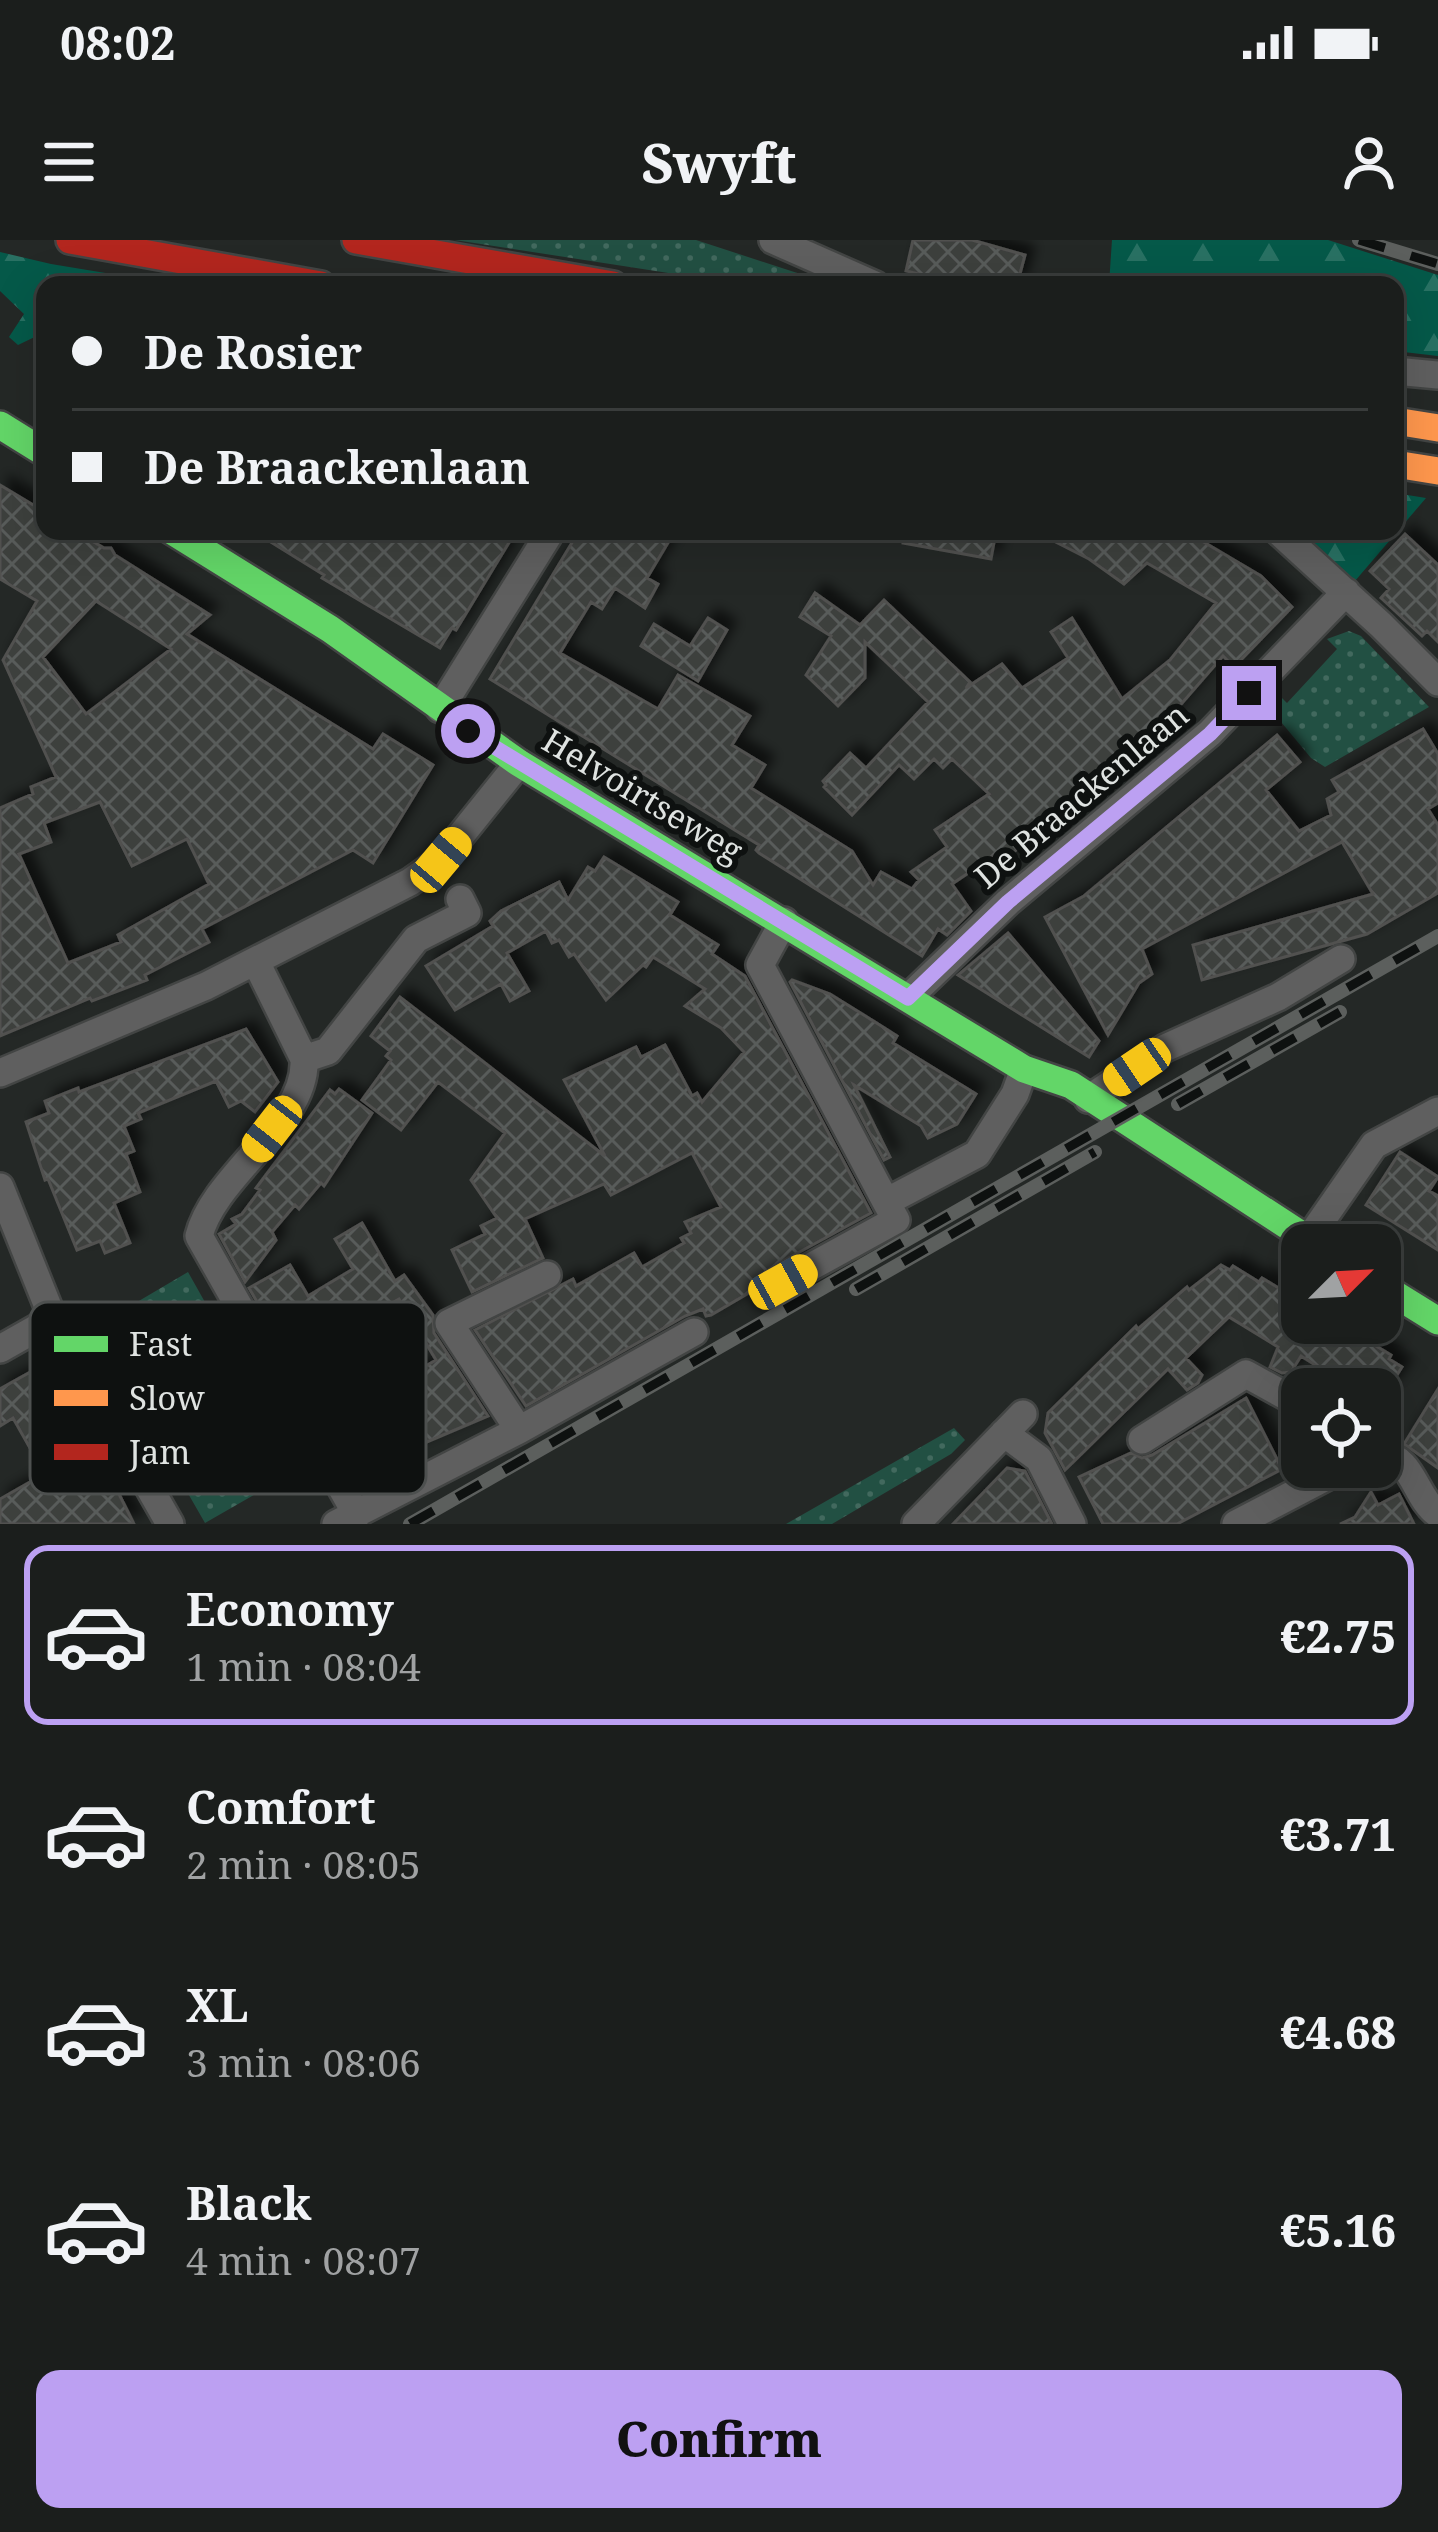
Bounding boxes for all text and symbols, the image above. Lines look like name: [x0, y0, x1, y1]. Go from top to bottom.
text: 08:02: [60, 12, 175, 73]
text: Swyft: [642, 125, 796, 199]
icon: menu: [36, 129, 102, 195]
icon: person: [1336, 129, 1402, 195]
text: De Rosier: [144, 321, 362, 382]
text: De Braackenlaan: [144, 436, 530, 497]
route end: [1222, 666, 1276, 720]
street label: De Braackenlaan: [965, 692, 1197, 898]
route start: [441, 704, 495, 758]
street label: Helvoirtseweg: [534, 717, 752, 873]
car: [404, 821, 478, 899]
car: [1097, 1032, 1177, 1102]
car: [236, 1090, 308, 1168]
north arrow: [1281, 1224, 1401, 1344]
map controls: [1281, 1224, 1401, 1488]
car: [743, 1249, 823, 1315]
legend: [30, 1302, 426, 1494]
text: Fast: [129, 1321, 192, 1366]
button: locate: [1281, 1368, 1401, 1488]
text: Slow: [129, 1375, 205, 1420]
text: Jam: [128, 1429, 191, 1474]
text: Economy: [186, 1578, 394, 1639]
icon: car: [42, 1581, 150, 1689]
text: €2.75: [1280, 1605, 1396, 1666]
text: 1 min · 08:04: [186, 1639, 421, 1692]
text: Comfort: [186, 1776, 376, 1837]
icon: car: [42, 1779, 150, 1887]
text: €3.71: [1280, 1803, 1396, 1864]
text: 2 min · 08:05: [186, 1837, 421, 1890]
text: XL: [186, 1974, 248, 2035]
icon: car: [42, 1977, 150, 2085]
text: €4.68: [1280, 2001, 1396, 2062]
text: 3 min · 08:06: [186, 2035, 421, 2088]
text: Black: [186, 2172, 311, 2233]
icon: car: [42, 2175, 150, 2283]
text: €5.16: [1280, 2199, 1396, 2260]
text: 4 min · 08:07: [186, 2233, 421, 2286]
button: Confirm: [36, 2370, 1402, 2508]

